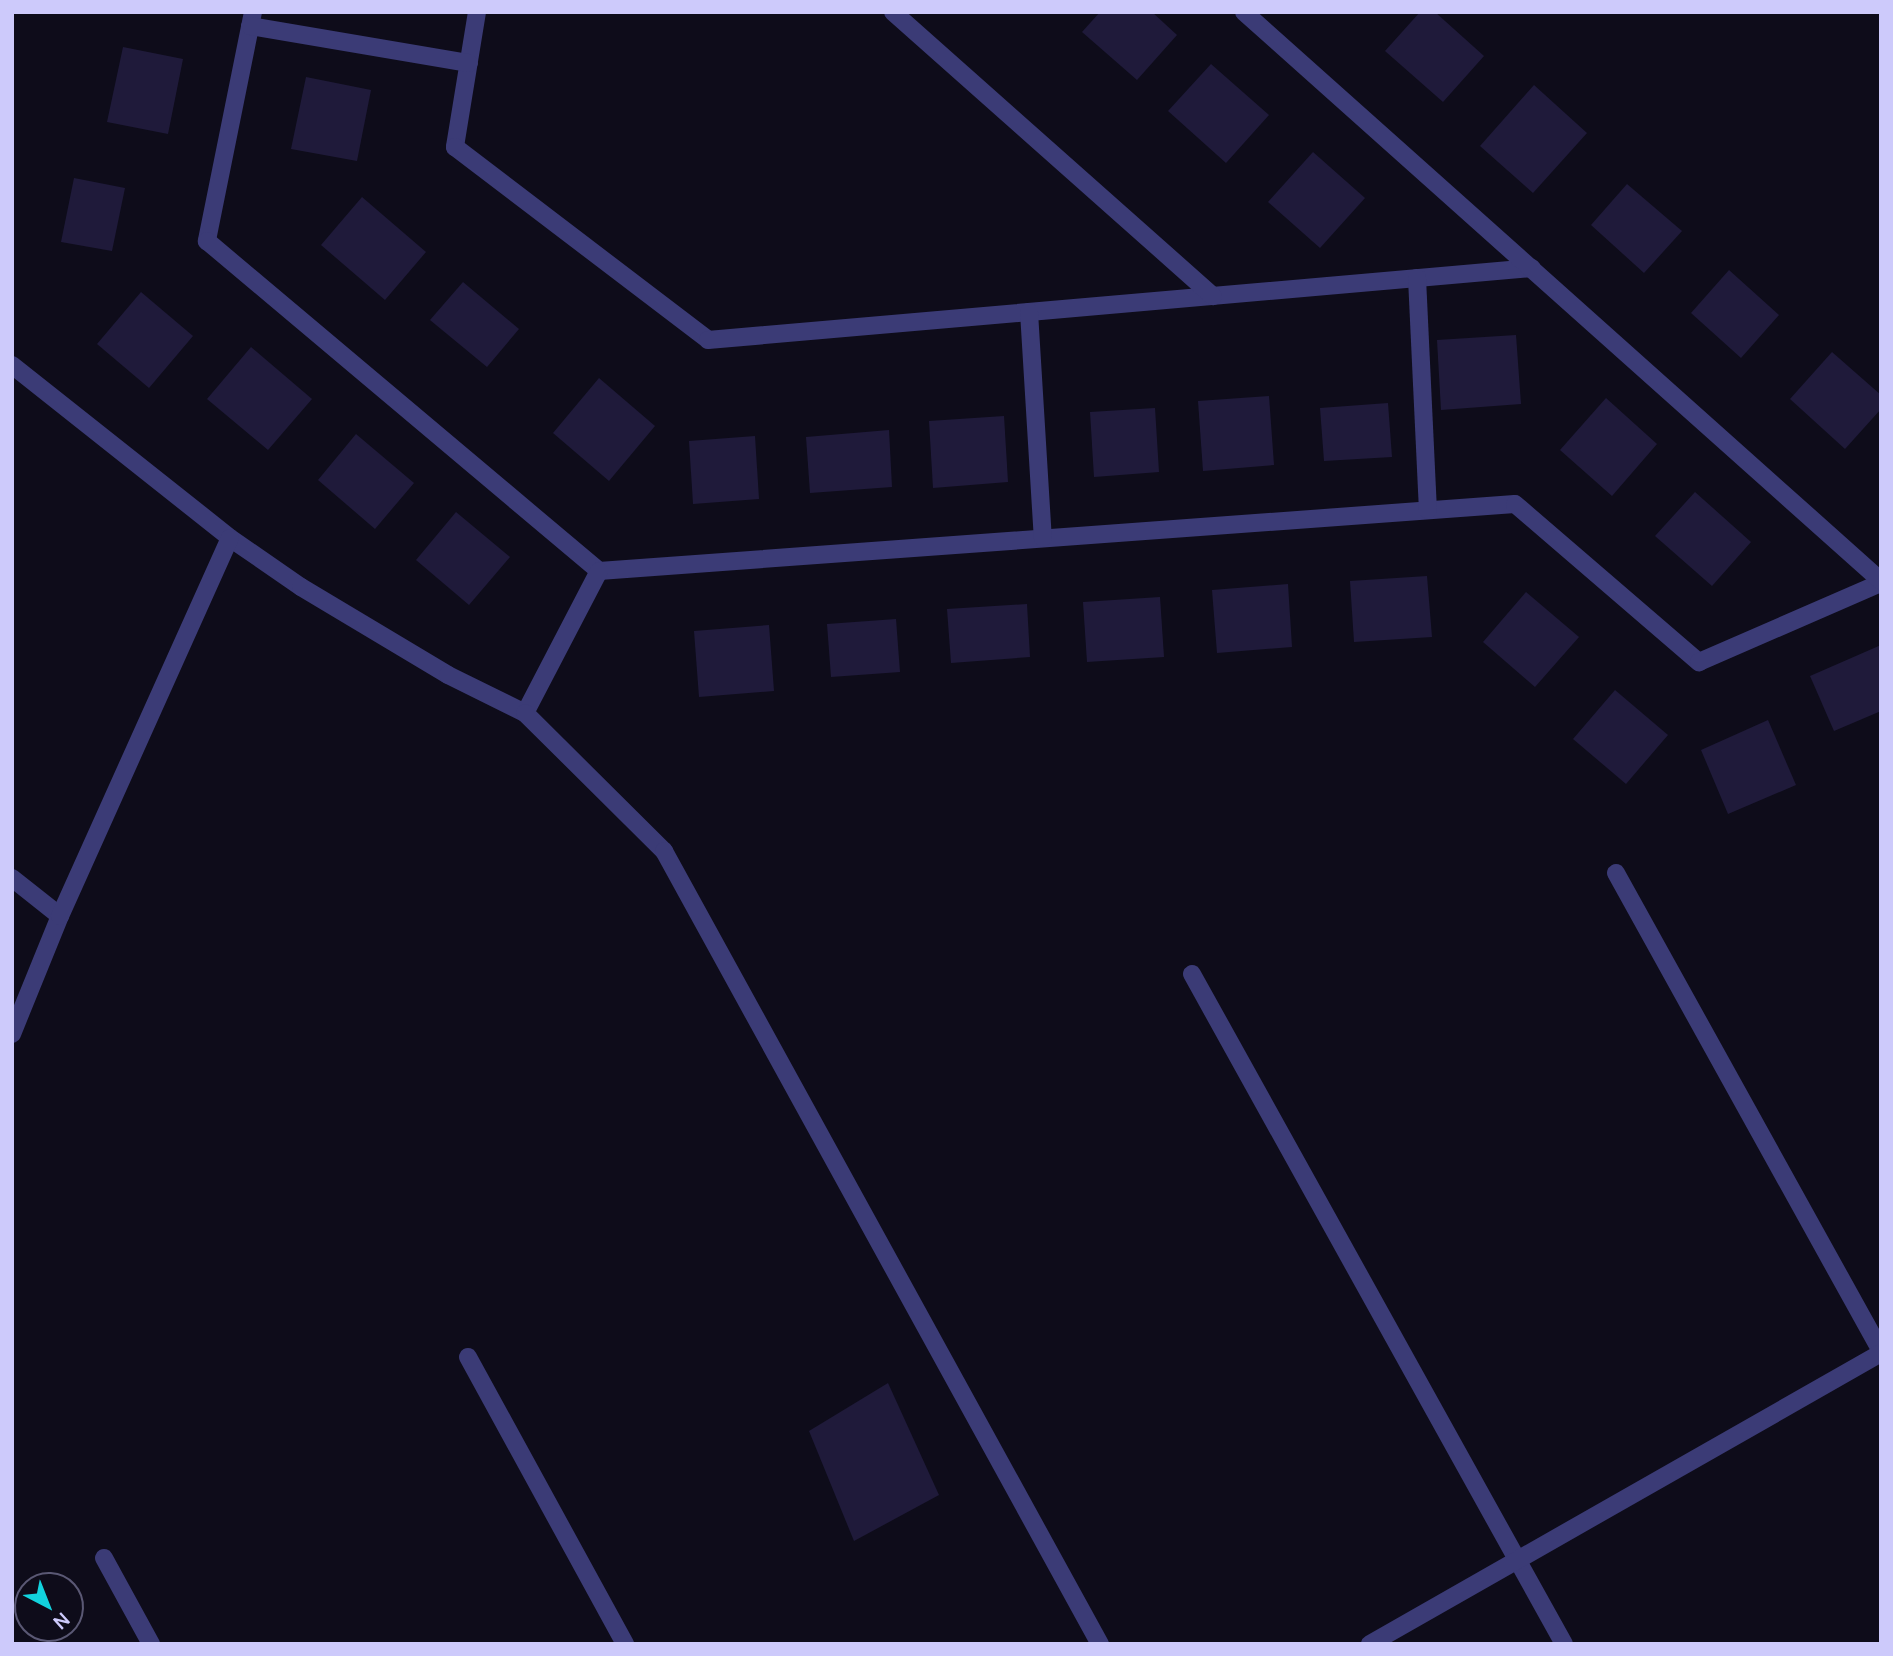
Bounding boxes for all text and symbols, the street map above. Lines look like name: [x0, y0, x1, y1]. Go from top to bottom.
north arrow: [14, 1572, 84, 1642]
text: N: [48, 1607, 75, 1635]

